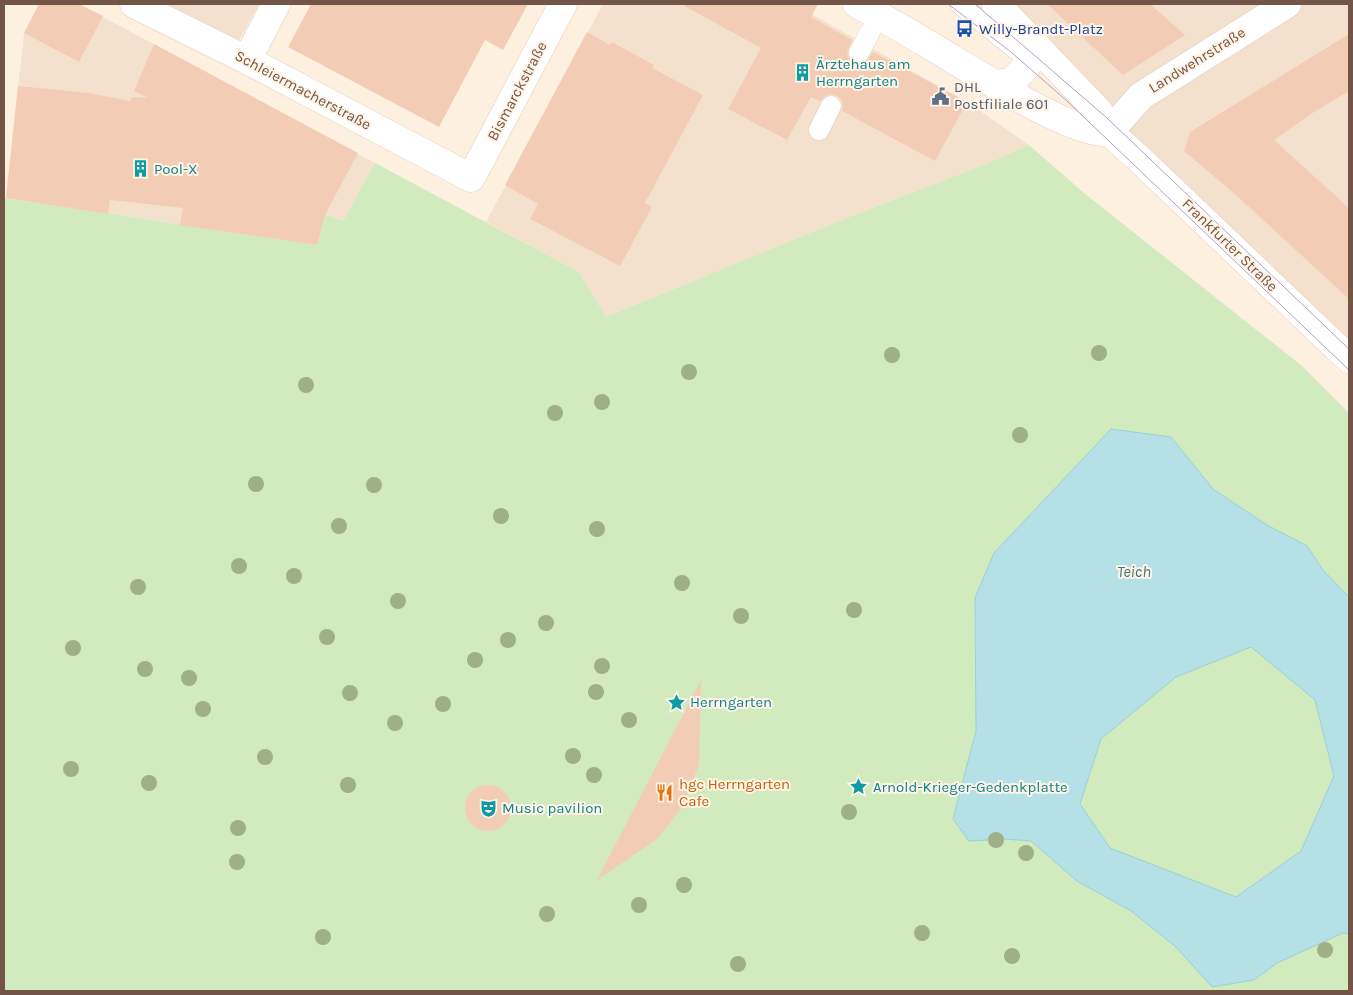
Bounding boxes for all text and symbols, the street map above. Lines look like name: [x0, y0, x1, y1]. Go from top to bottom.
bus stop icon: Willy-Brandt-Platz: [955, 19, 975, 39]
place label: Willy-Brandt-Platz: [979, 20, 1103, 38]
street label: Landwehrstraße: [1145, 23, 1249, 97]
street label: Bismarckstraße: [483, 38, 551, 144]
street label: Schleiermacherstraße: [232, 46, 374, 134]
place label: Ärztehaus am Herrngarten: [816, 55, 911, 90]
building icon: Ärztehaus am Herrngarten: [792, 63, 812, 83]
place label: DHL Postfiliale 601: [954, 78, 1048, 113]
public building icon: DHL Postfiliale 601: [930, 86, 950, 106]
building icon: Pool-X: [130, 159, 150, 179]
place label: Pool-X: [154, 160, 198, 178]
street label: Frankfurter Straße: [1178, 195, 1282, 295]
water label: Teich: [1117, 562, 1151, 581]
place icon: Herrngarten: [666, 692, 686, 712]
place label: Herrngarten: [690, 693, 772, 711]
place label: hgc Herrngarten Cafe: [679, 775, 790, 810]
place icon: Arnold-Krieger-Gedenkplatte: [849, 777, 869, 797]
place label: Arnold-Krieger-Gedenkplatte: [873, 778, 1068, 796]
restaurant icon: hgc Herrngarten Cafe: [655, 783, 675, 803]
theatre icon: Music pavilion: [478, 798, 498, 818]
place label: Music pavilion: [502, 799, 602, 817]

